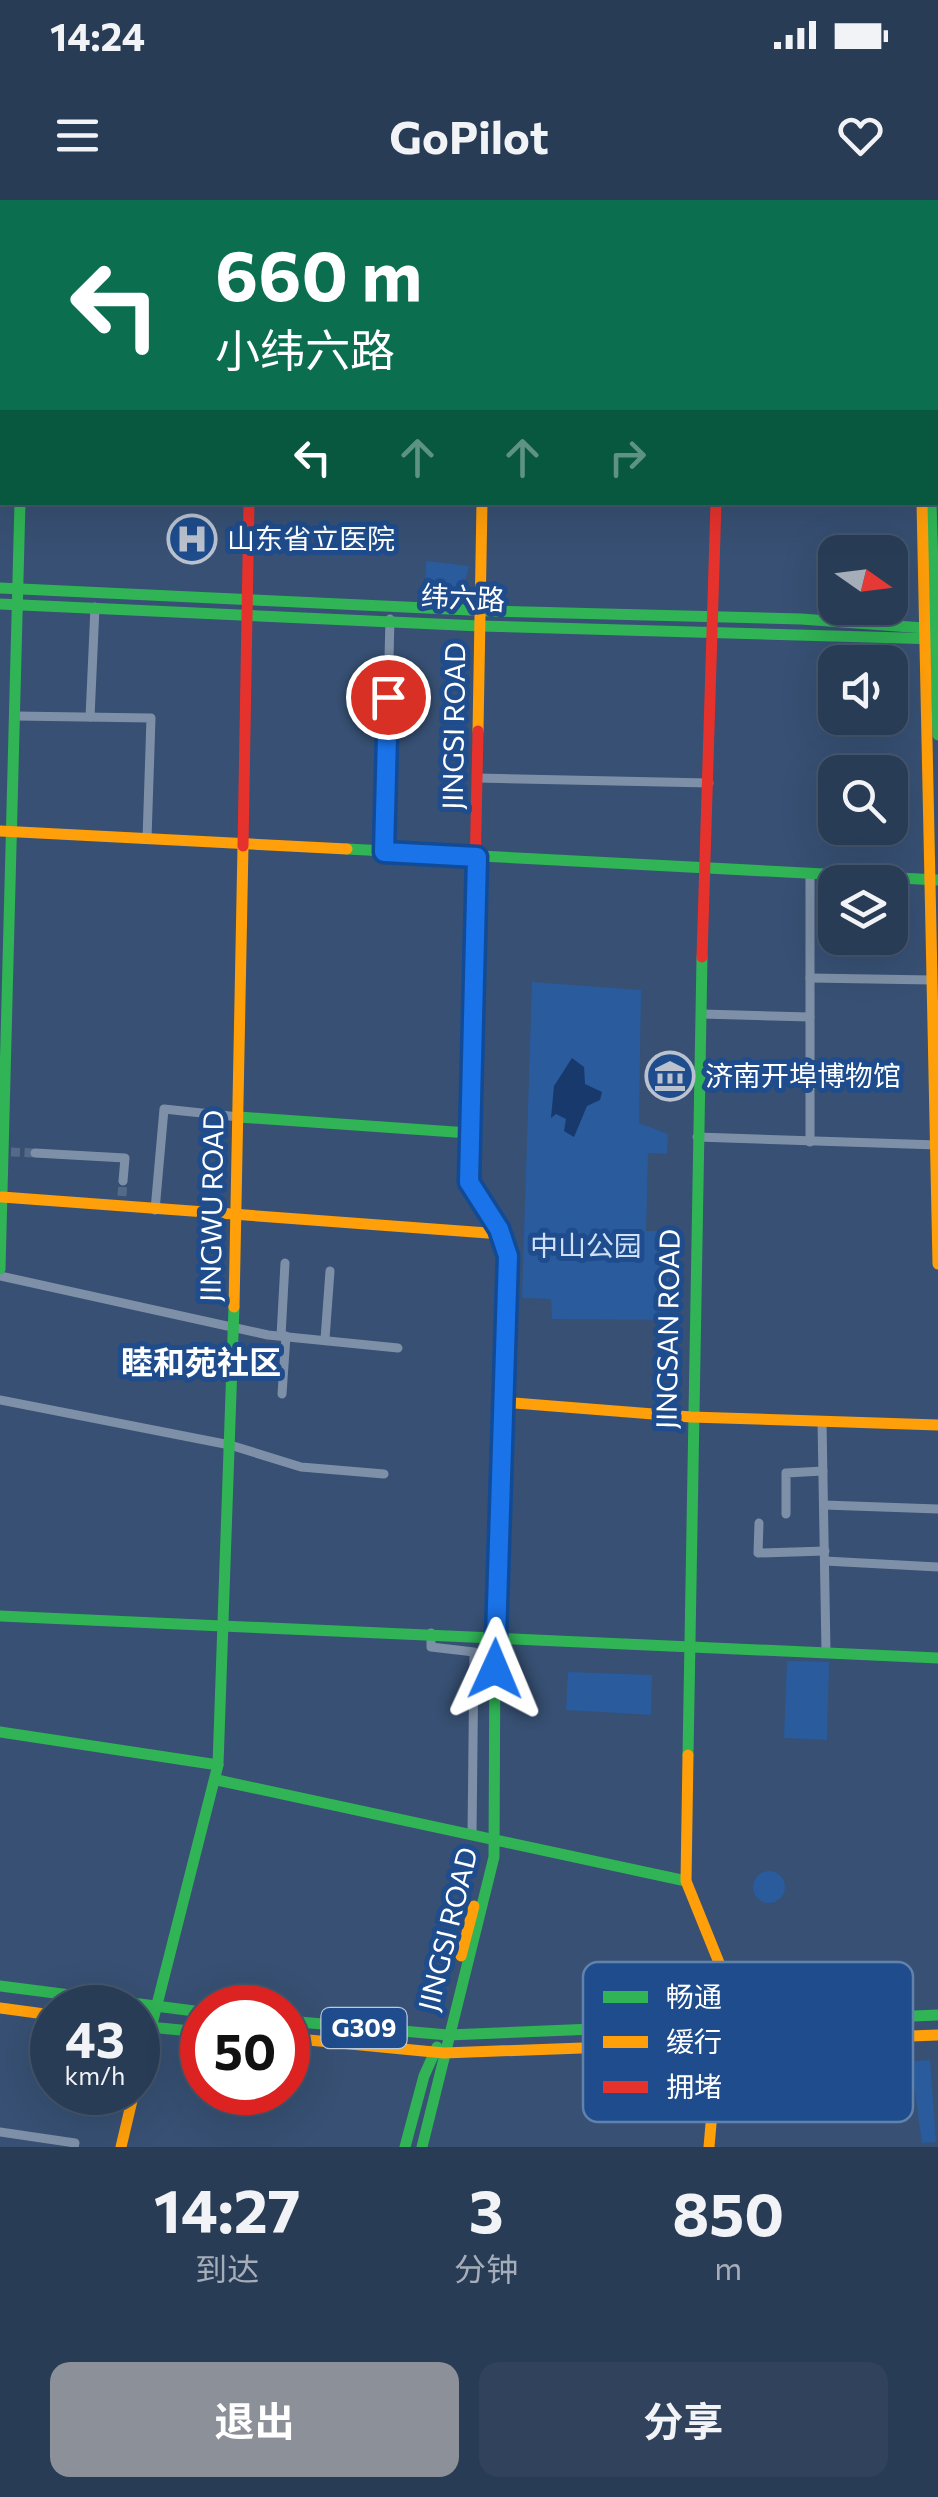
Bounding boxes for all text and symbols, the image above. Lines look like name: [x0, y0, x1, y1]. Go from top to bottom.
text: 14:24: [50, 12, 145, 59]
icon: menu: [50, 108, 105, 163]
text: GoPilot: [389, 108, 549, 163]
icon: heart: [833, 108, 888, 163]
text: 660 m: [215, 230, 422, 315]
icon: left: [50, 240, 180, 370]
text: 小纬六路: [215, 321, 395, 376]
icon: left: [285, 430, 340, 485]
icon: ahead: [390, 430, 445, 485]
icon: ahead: [495, 430, 550, 485]
icon: right: [600, 430, 655, 485]
hospital icon: 山东省立医院: [166, 513, 218, 565]
place label: 山东省立医院: [227, 521, 395, 555]
north arrow: [818, 535, 908, 625]
map controls: [818, 535, 908, 955]
street label: 纬六路: [420, 578, 506, 616]
street label: JINGSI ROAD: [435, 642, 471, 810]
button: sound: [818, 645, 908, 735]
pin: [346, 655, 431, 740]
icon: arrive: [361, 670, 416, 725]
button: search: [818, 755, 908, 845]
button: layers: [818, 865, 908, 955]
museum icon: 济南开埠博物馆: [644, 1050, 696, 1102]
place label: 济南开埠博物馆: [705, 1058, 901, 1092]
street label: JINGWU ROAD: [192, 1110, 230, 1302]
park label: 中山公园: [530, 1228, 642, 1262]
street label: JINGSAN ROAD: [648, 1229, 686, 1429]
district label: 睦和苑社区: [121, 1341, 281, 1381]
position arrow: [443, 1617, 547, 1721]
street label: JINGSI ROAD: [410, 1843, 484, 2014]
legend: [583, 1962, 913, 2122]
text: 畅通: [666, 1979, 722, 2013]
speed limit sign: 50: [180, 1985, 310, 2115]
text: 43: [65, 2007, 125, 2068]
road number: G309: [322, 2008, 406, 2048]
text: 缓行: [666, 2024, 722, 2058]
text: km/h: [65, 2060, 125, 2090]
text: 拥堵: [666, 2069, 722, 2103]
text: 14:27: [154, 2172, 300, 2245]
text: 3: [469, 2172, 504, 2245]
text: 850: [672, 2175, 784, 2248]
text: m: [714, 2247, 742, 2287]
text: 到达: [195, 2248, 259, 2288]
text: 分钟: [454, 2248, 518, 2288]
button: 退出: [50, 2362, 459, 2477]
button: 分享: [479, 2362, 888, 2477]

